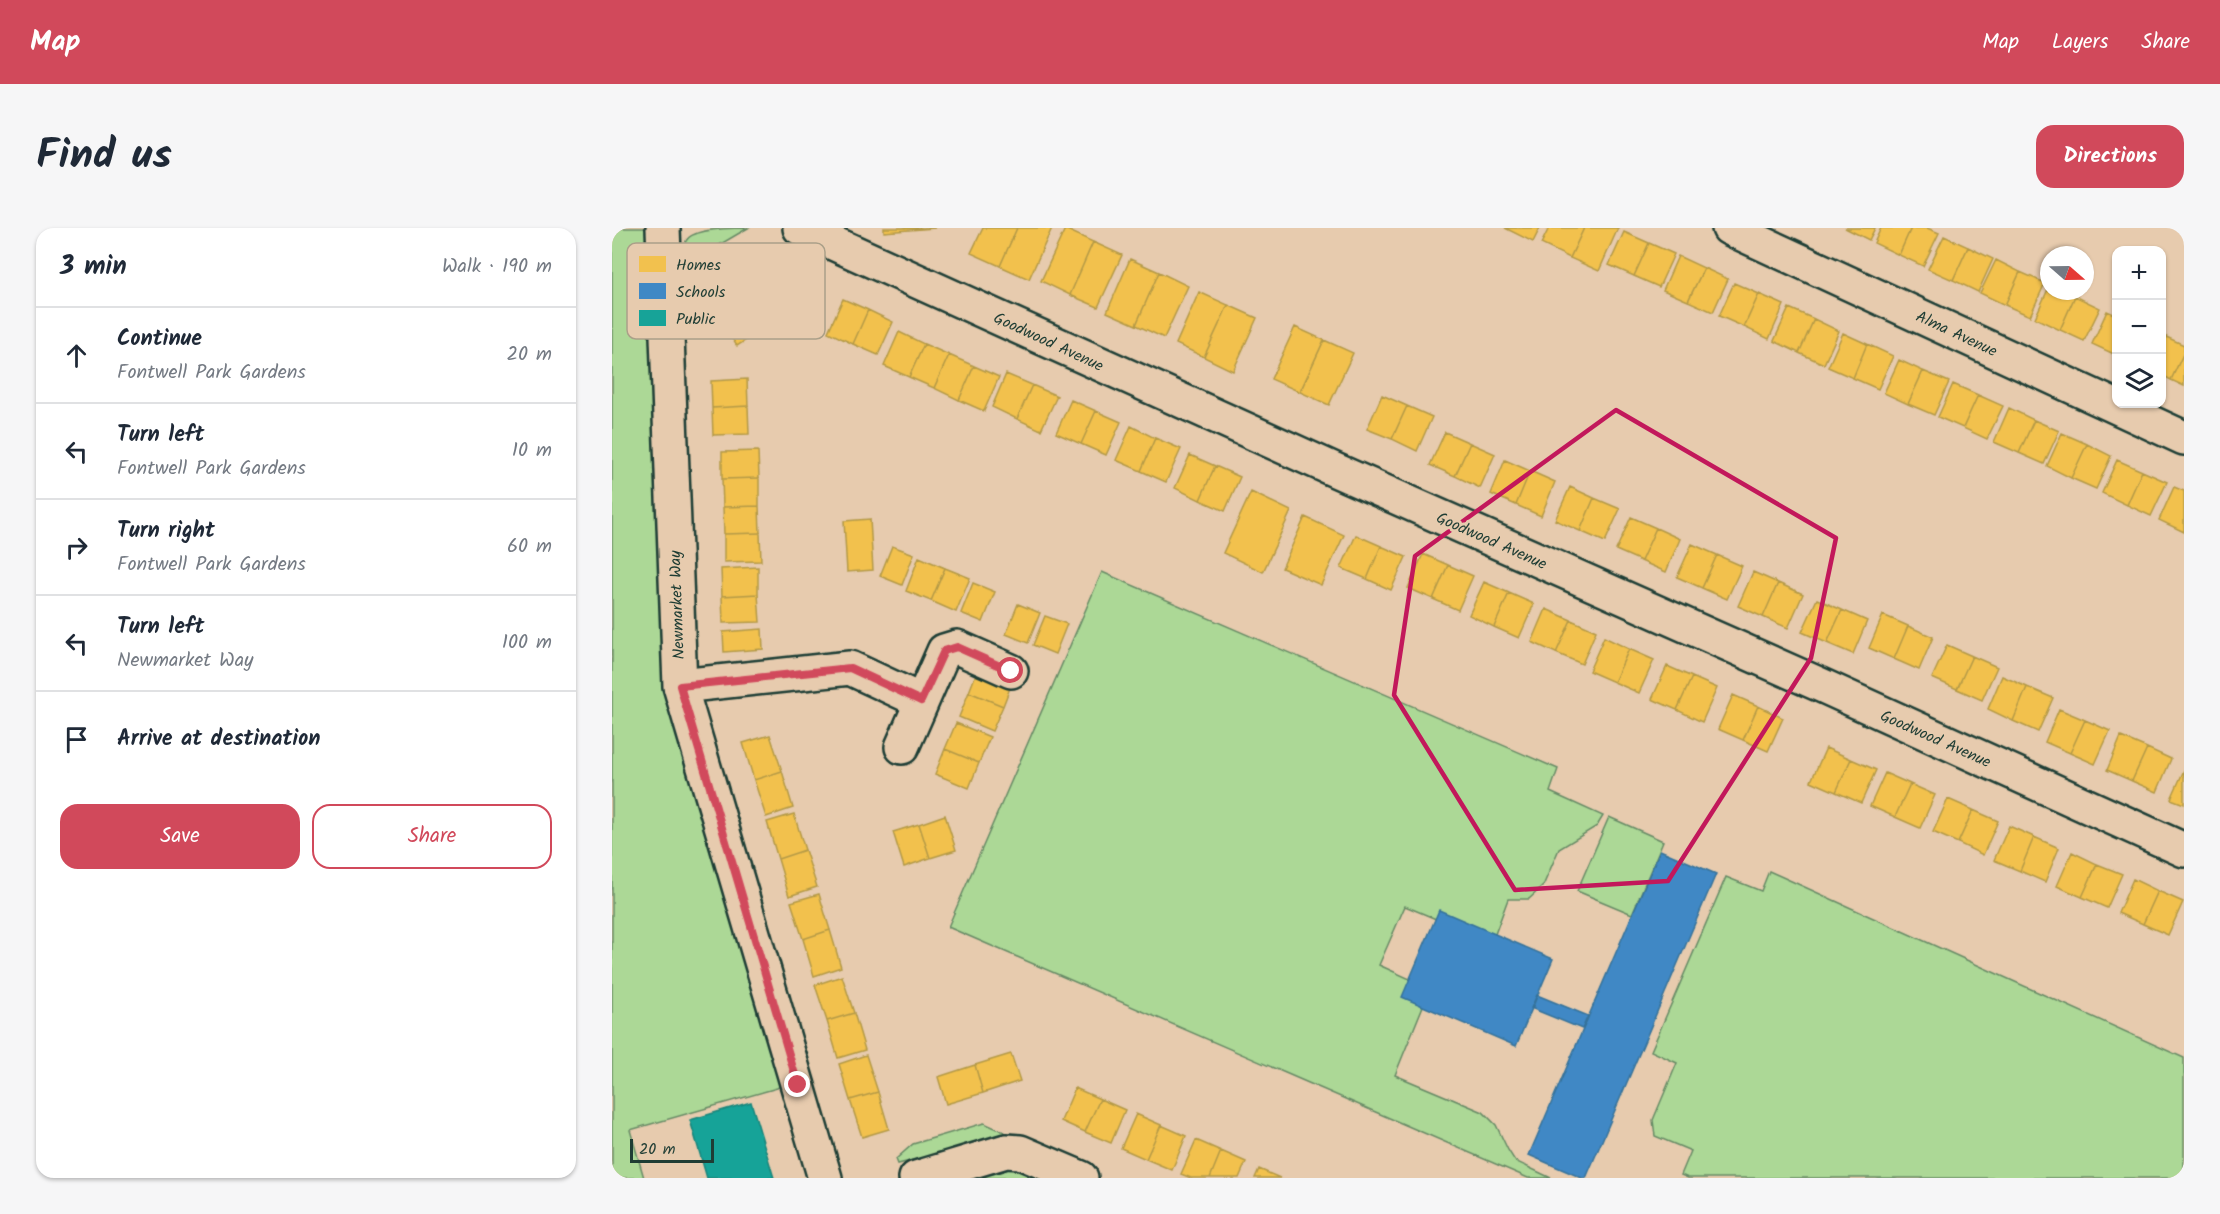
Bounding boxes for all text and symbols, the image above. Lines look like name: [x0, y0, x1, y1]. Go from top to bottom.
text: Map: [30, 20, 81, 65]
text: Map: [1982, 26, 2019, 59]
text: Layers: [2052, 26, 2108, 59]
text: Share: [2141, 26, 2190, 59]
text: Find us: [36, 123, 172, 190]
button: Directions: [2036, 125, 2184, 188]
legend: [627, 243, 825, 339]
text: 3 min: [60, 246, 127, 288]
north arrow: [2040, 246, 2094, 300]
map controls: [2112, 246, 2166, 408]
button: +: [2112, 246, 2166, 300]
text: Walk · 190 m: [442, 251, 552, 283]
text: Homes: [676, 253, 721, 278]
text: Schools: [676, 280, 726, 305]
button: −: [2112, 300, 2166, 354]
street label: Alma Avenue: [1911, 305, 2001, 364]
street label: Goodwood Avenue: [989, 306, 1108, 379]
text: Public: [676, 307, 716, 332]
text: Continue: [117, 322, 202, 357]
icon: ahead: [60, 339, 93, 372]
text: 20 m: [506, 339, 552, 371]
button: layers: [2112, 354, 2166, 408]
text: Fontwell Park Gardens: [117, 357, 306, 389]
text: Turn left: [117, 418, 204, 453]
icon: left: [60, 435, 93, 468]
text: 10 m: [512, 435, 552, 467]
text: Fontwell Park Gardens: [117, 453, 306, 485]
street label: Goodwood Avenue: [1432, 506, 1551, 577]
text: Turn right: [117, 514, 215, 549]
icon: right: [60, 531, 93, 564]
text: 60 m: [507, 531, 552, 563]
text: Fontwell Park Gardens: [117, 549, 306, 581]
street label: Newmarket Way: [663, 549, 692, 660]
text: Turn left: [117, 610, 204, 645]
icon: left: [60, 627, 93, 660]
text: 100 m: [502, 627, 552, 659]
text: Newmarket Way: [117, 645, 253, 677]
route start: [997, 657, 1023, 683]
street label: Goodwood Avenue: [1876, 704, 1995, 775]
text: Arrive at destination: [117, 722, 320, 757]
icon: arrive: [60, 723, 93, 756]
button: Save: [60, 804, 300, 869]
button: Share: [312, 804, 552, 869]
route end: [784, 1071, 810, 1097]
scale bar: [630, 1136, 714, 1164]
text: 20 m: [639, 1137, 675, 1162]

